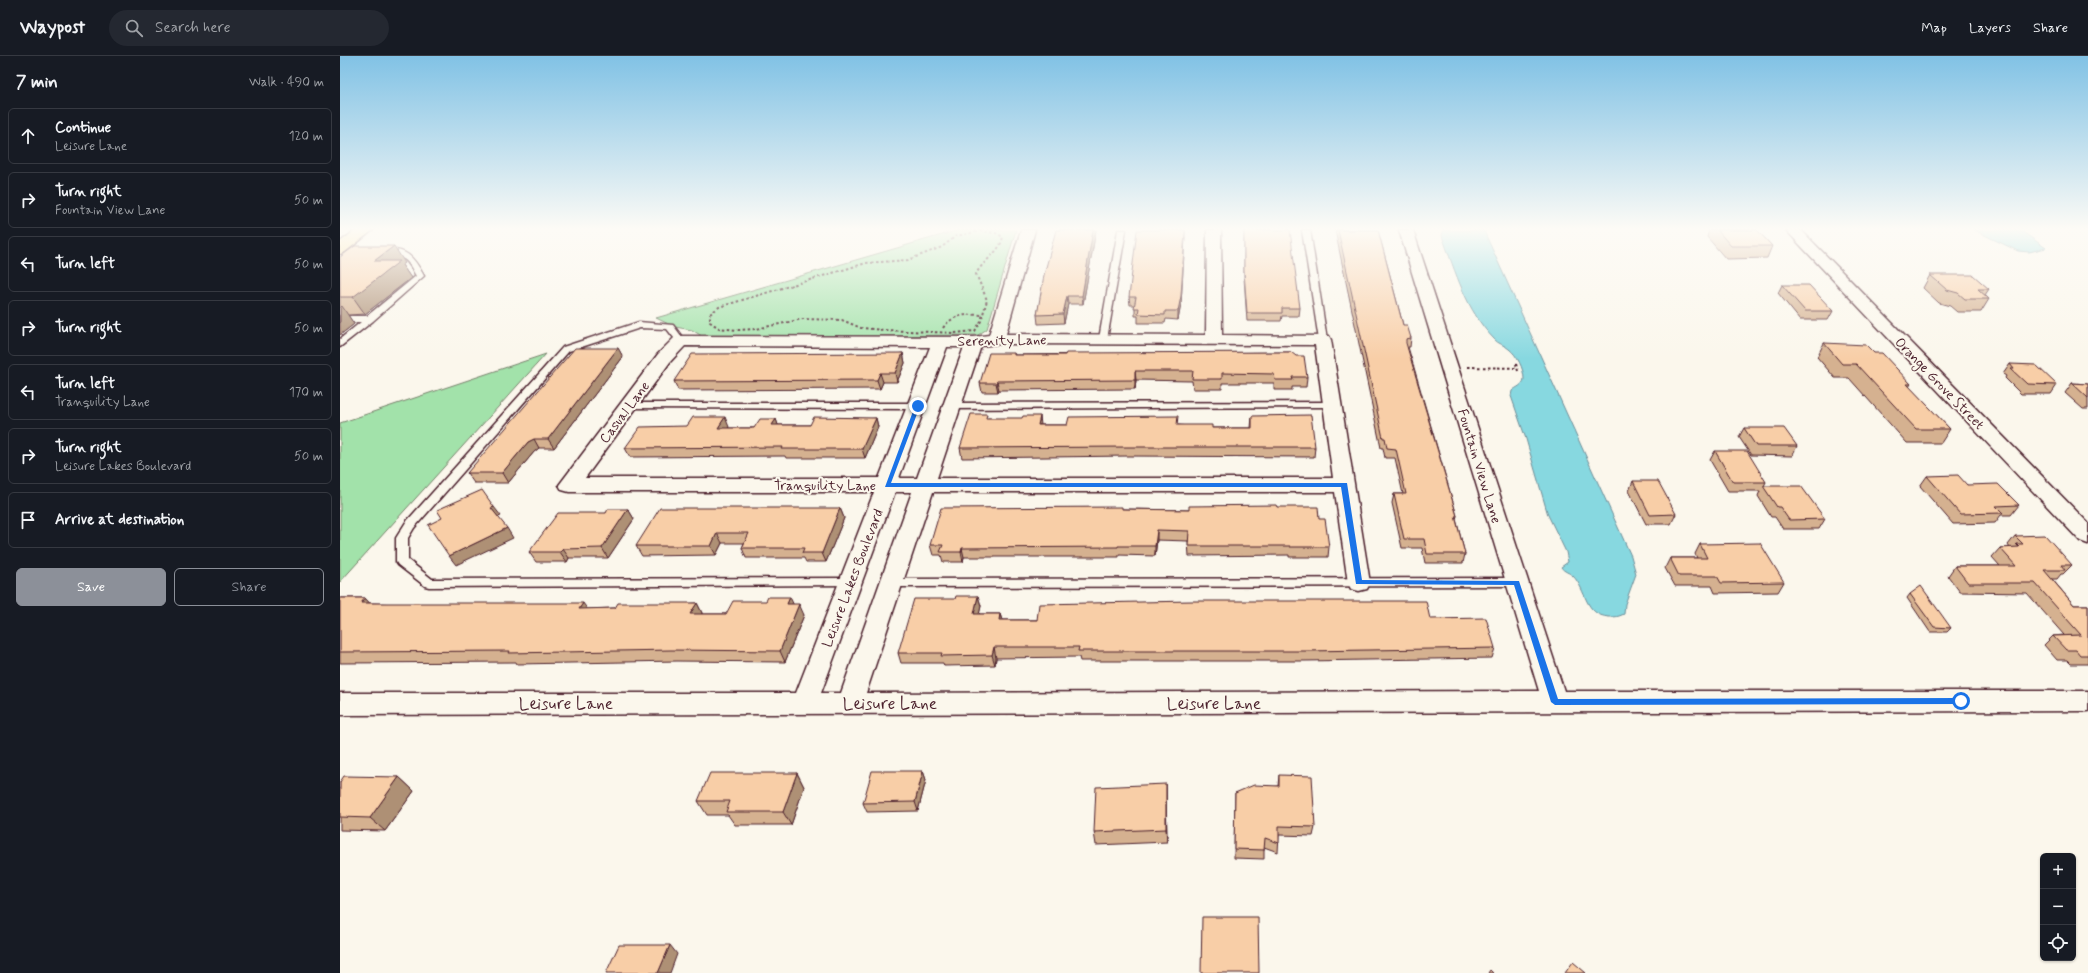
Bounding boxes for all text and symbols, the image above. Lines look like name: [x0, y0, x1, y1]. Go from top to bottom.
search box: [109, 10, 389, 46]
text: Waypost: [20, 15, 85, 40]
icon: search: [123, 17, 145, 39]
text: Search here: [155, 18, 231, 38]
text: Map: [1921, 19, 1947, 37]
text: Layers: [1969, 19, 2011, 37]
text: Share: [2033, 19, 2068, 37]
text: 7 min: [16, 71, 58, 93]
text: Walk · 490 m: [249, 74, 324, 91]
text: Continue: [55, 118, 111, 138]
icon: ahead: [17, 125, 39, 147]
text: 120 m: [289, 128, 323, 145]
text: Leisure Lane: [55, 138, 127, 155]
text: Turn right: [55, 182, 122, 202]
icon: right: [17, 189, 39, 211]
text: 50 m: [294, 192, 323, 209]
text: Fountain View Lane: [55, 202, 165, 219]
icon: left: [17, 253, 39, 275]
text: Turn left: [55, 254, 115, 274]
text: 50 m: [294, 256, 323, 273]
icon: right: [17, 317, 39, 339]
text: Turn right: [55, 318, 122, 338]
text: 50 m: [294, 320, 323, 337]
street label: Serenity Lane: [957, 331, 1047, 351]
street label: Orange Grove Street: [1890, 334, 1988, 434]
text: Turn left: [55, 374, 115, 394]
street label: Casual Lane: [596, 378, 654, 447]
icon: left: [17, 381, 39, 403]
text: 170 m: [289, 384, 323, 401]
text: Tranquility Lane: [55, 394, 150, 411]
route end: [909, 397, 927, 415]
street label: Fountain View Lane: [1453, 407, 1505, 526]
text: Turn right: [55, 438, 122, 458]
icon: right: [17, 445, 39, 467]
text: 50 m: [294, 448, 323, 465]
text: Leisure Lakes Boulevard: [55, 458, 191, 475]
street label: Tranquility Lane: [774, 477, 876, 495]
street label: Leisure Lakes Boulevard: [818, 507, 888, 650]
icon: arrive: [17, 509, 39, 531]
text: Arrive at destination: [55, 510, 184, 530]
button: Save: [16, 568, 166, 606]
button: Share: [174, 568, 324, 606]
route start: [1952, 692, 1970, 710]
street label: Leisure Lane: [519, 693, 613, 715]
street label: Leisure Lane: [843, 693, 937, 715]
street label: Leisure Lane: [1167, 693, 1261, 715]
map controls: [2040, 853, 2076, 961]
button: +: [2040, 853, 2076, 889]
button: −: [2040, 889, 2076, 925]
button: locate: [2040, 925, 2076, 961]

